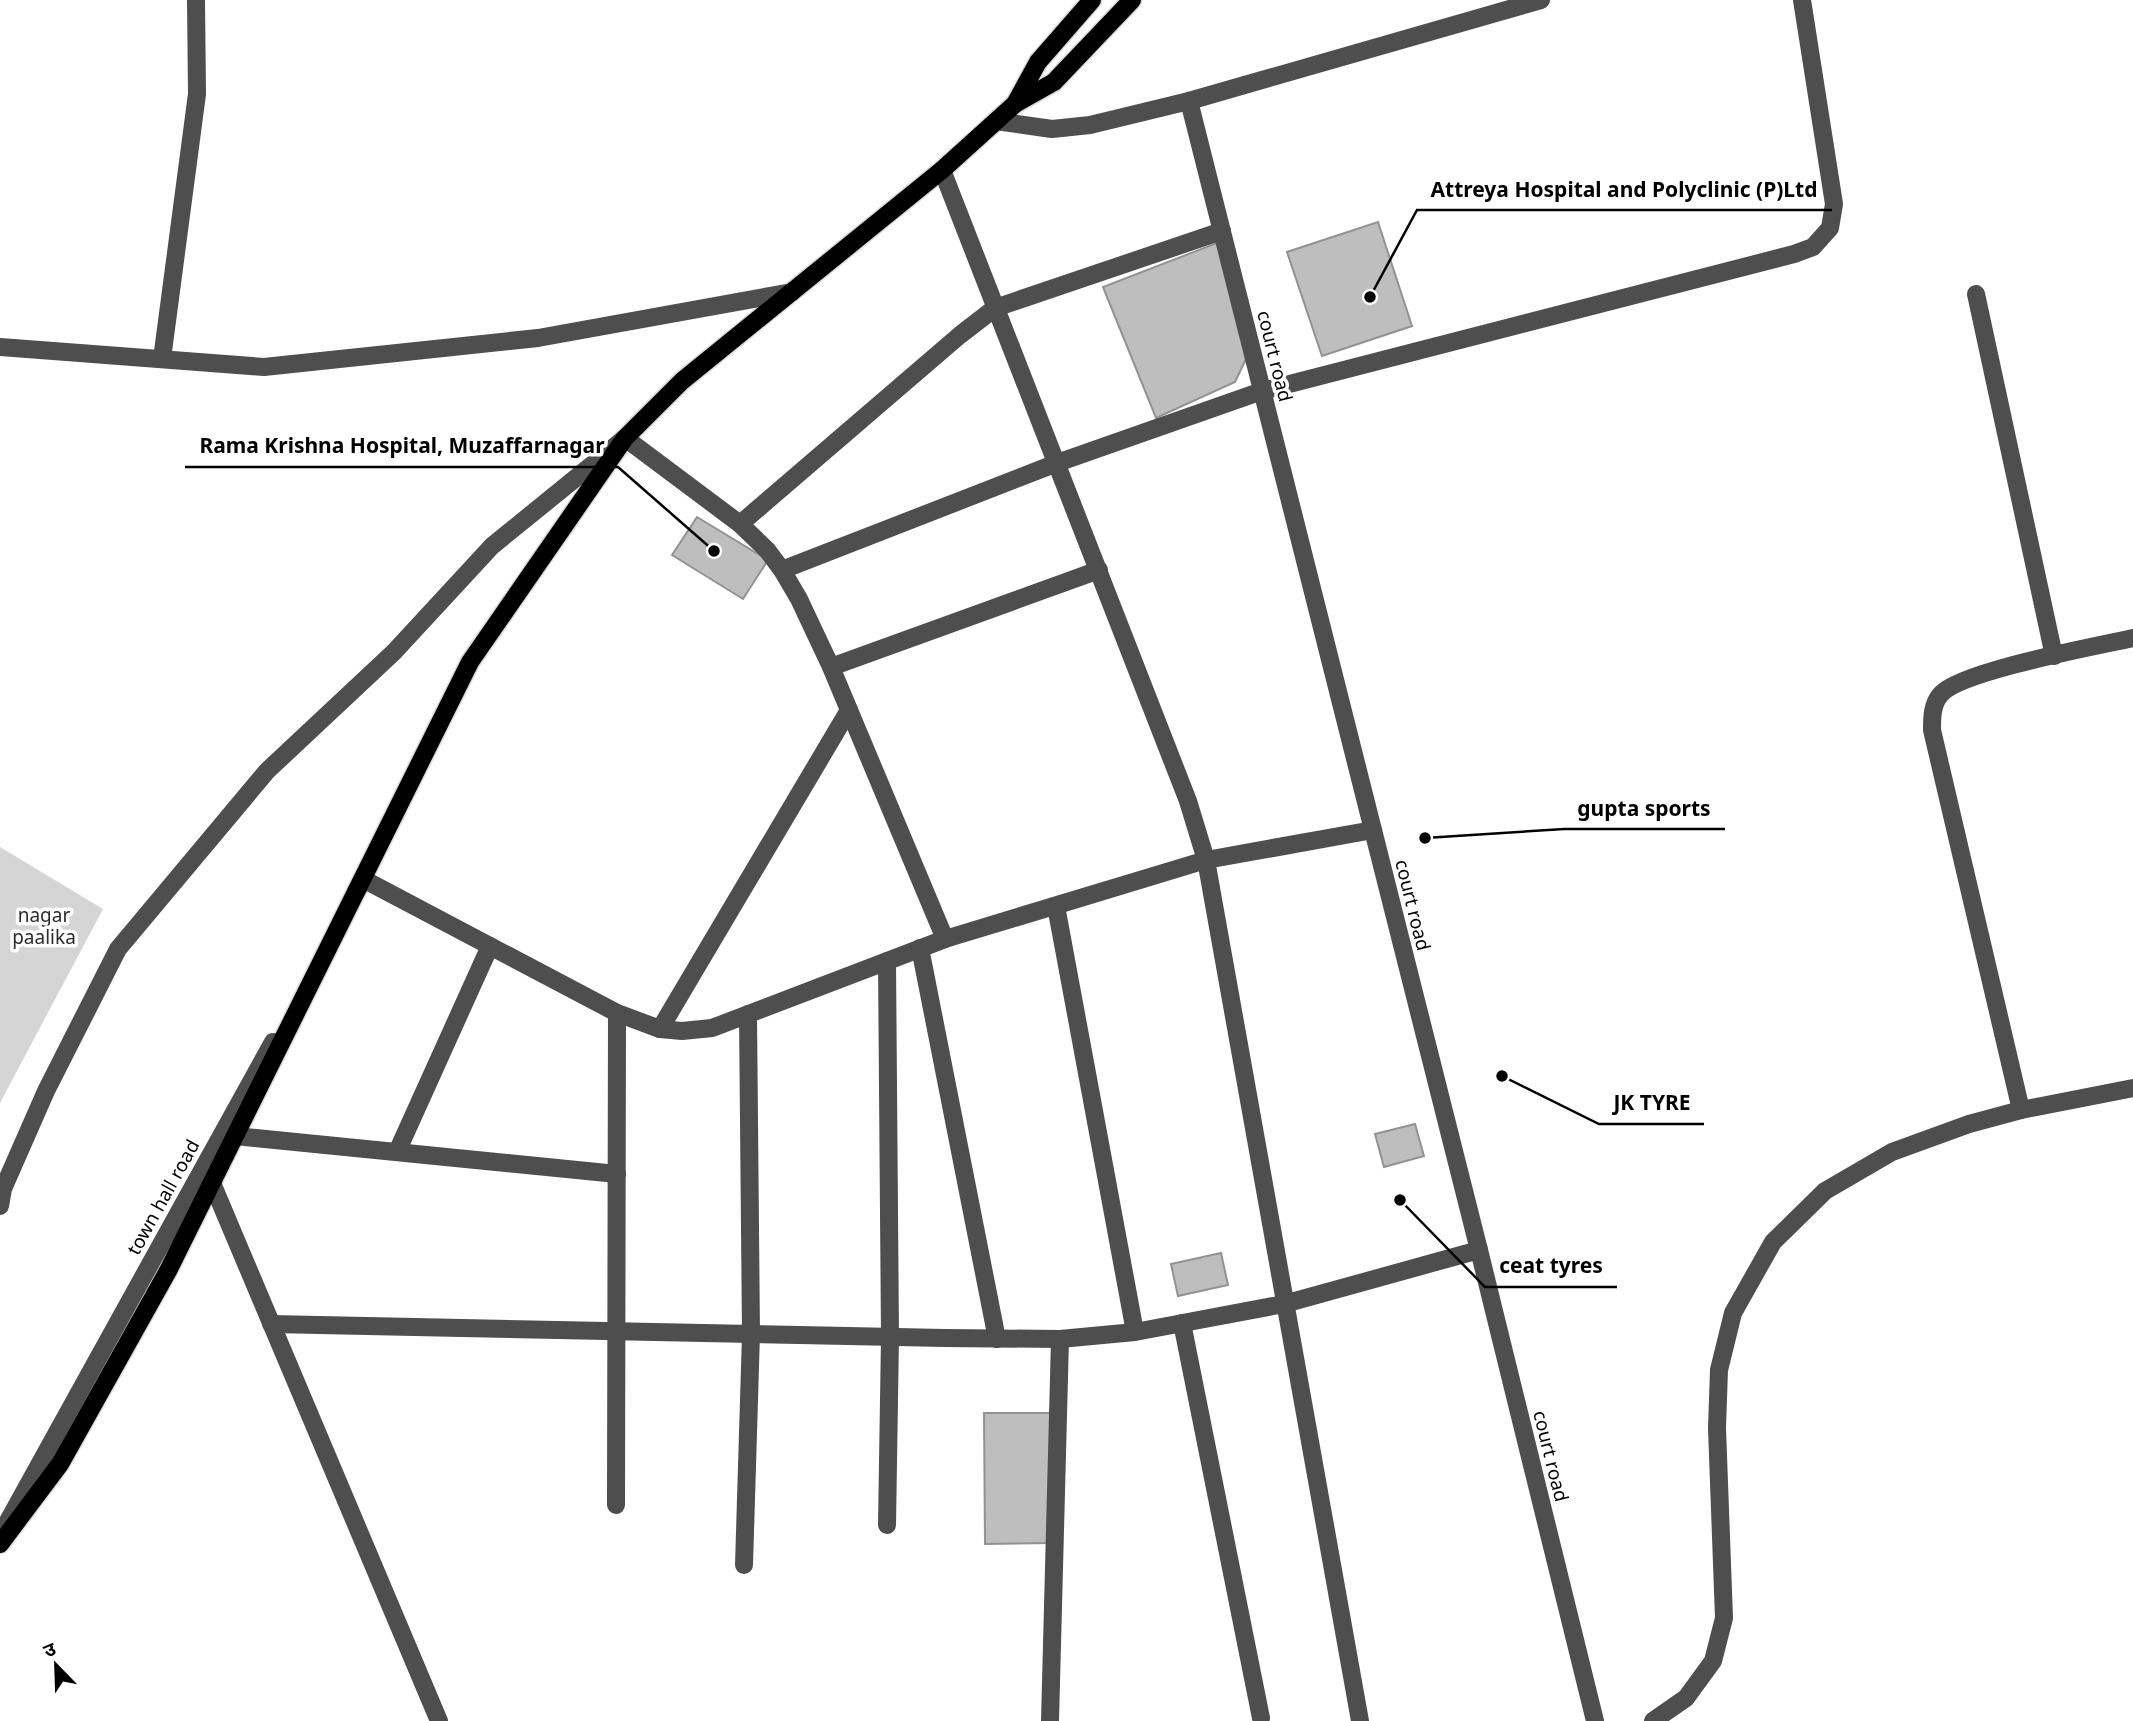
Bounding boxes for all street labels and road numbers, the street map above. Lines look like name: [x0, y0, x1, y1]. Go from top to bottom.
street label: court road: [1251, 308, 1299, 404]
street label: court road: [1389, 857, 1437, 953]
street label: town hall road: [121, 1135, 205, 1259]
street label: court road: [1527, 1408, 1575, 1504]

